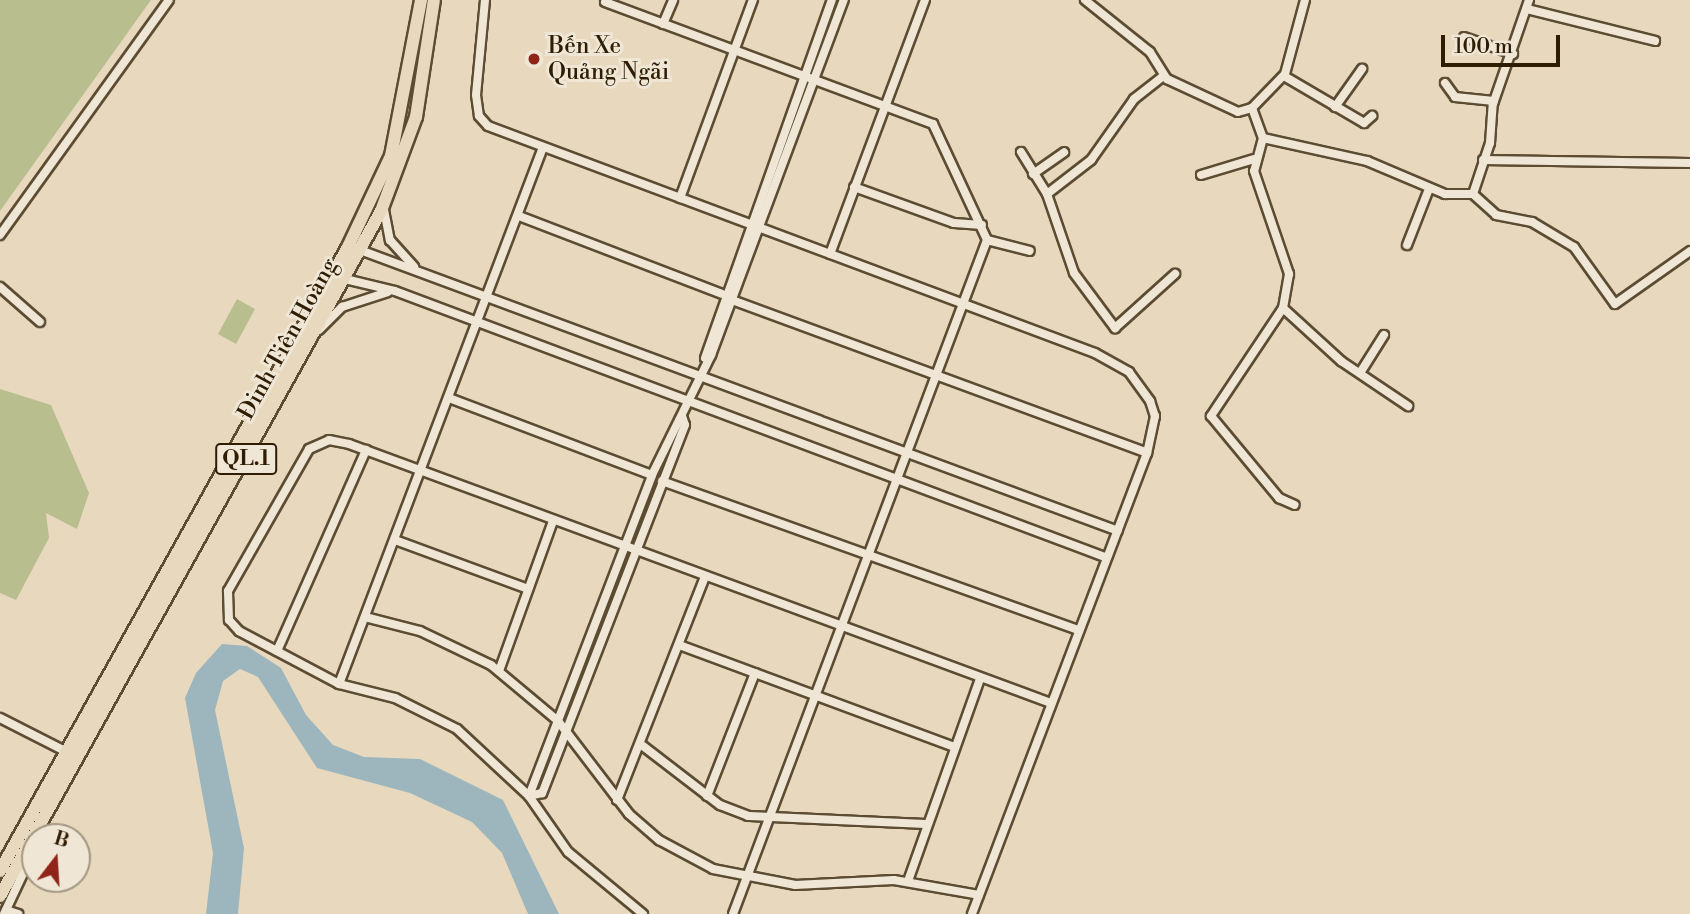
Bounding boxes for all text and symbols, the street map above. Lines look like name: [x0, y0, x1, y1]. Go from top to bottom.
scale bar: [1445, 21, 1564, 65]
place label: Bến Xe Quảng Ngãi: [548, 32, 669, 86]
text: 100 m: [1454, 34, 1513, 60]
marker: Bến Xe Quảng Ngãi: [526, 51, 542, 67]
street label: Đinh Tiên Hoàng: [232, 254, 344, 424]
road number: QL.1: [215, 442, 278, 476]
north arrow: [21, 823, 91, 893]
text: B: [51, 826, 72, 853]

